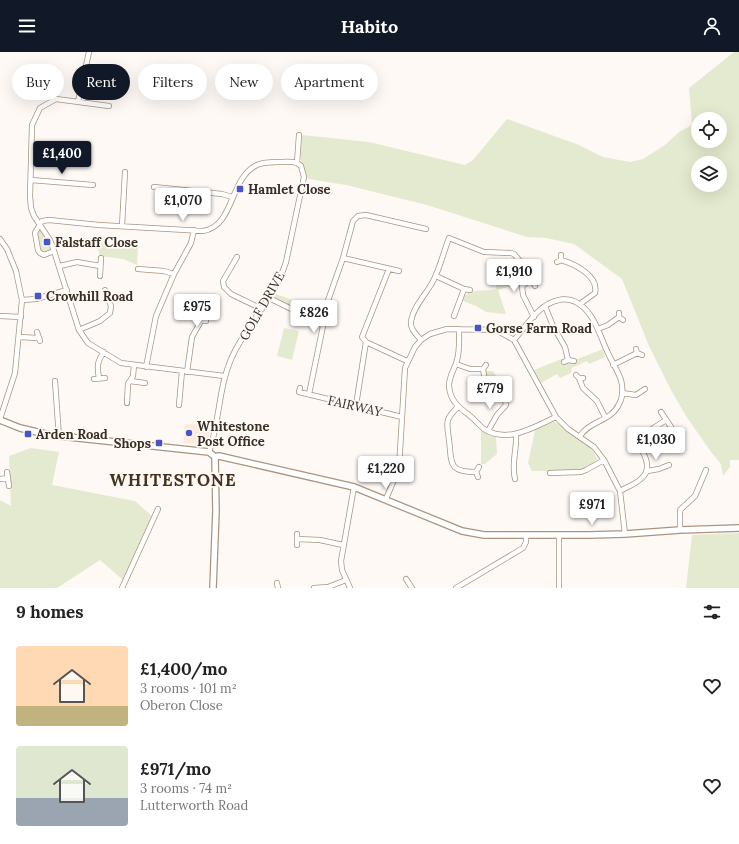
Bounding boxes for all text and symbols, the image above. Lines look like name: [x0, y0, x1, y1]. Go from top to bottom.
icon: menu: [16, 15, 38, 37]
text: Habito: [341, 15, 398, 38]
icon: person: [701, 15, 723, 37]
chip: Buy: [12, 64, 64, 100]
chip: Rent: [72, 64, 130, 100]
chip: Filters: [138, 64, 207, 100]
chip: New: [215, 64, 273, 100]
chip: Apartment: [281, 64, 378, 100]
map controls: [691, 112, 727, 192]
button: locate: [691, 112, 727, 148]
pin: £1,400: [29, 141, 95, 175]
text: £1,400: [42, 145, 82, 162]
button: layers: [691, 156, 727, 192]
place label: Hamlet Close: [248, 181, 331, 198]
marker: Hamlet Close: [235, 184, 245, 194]
pin: £1,070: [150, 188, 216, 222]
text: £1,070: [164, 192, 202, 209]
place label: Falstaff Close: [55, 234, 138, 251]
marker: Falstaff Close: [42, 237, 52, 247]
pin: £1,910: [481, 259, 547, 293]
text: £1,910: [495, 263, 533, 280]
street label: GOLF DRIVE: [235, 269, 289, 343]
place label: Crowhill Road: [46, 288, 134, 305]
marker: Crowhill Road: [33, 291, 43, 301]
pin: £975: [173, 294, 221, 328]
text: £975: [183, 298, 211, 315]
pin: £826: [290, 300, 338, 334]
text: £826: [299, 304, 329, 321]
place label: Gorse Farm Road: [486, 320, 592, 337]
marker: Gorse Farm Road: [473, 323, 483, 333]
pin: £779: [466, 376, 514, 410]
text: £779: [476, 380, 504, 397]
street label: FAIRWAY: [326, 391, 385, 421]
place label: Whitestone Post Office: [197, 418, 270, 450]
place label: Arden Road: [36, 426, 108, 443]
pin: £1,030: [623, 427, 689, 461]
marker: Whitestone Post Office: [184, 428, 194, 438]
marker: Arden Road: [23, 429, 33, 439]
text: £1,030: [636, 431, 676, 448]
place label: Shops: [114, 435, 151, 452]
marker: Shops: [154, 438, 164, 448]
pin: £1,220: [353, 456, 419, 490]
text: £1,220: [367, 460, 405, 477]
district label: WHITESTONE: [109, 469, 237, 491]
pin: £971: [568, 492, 616, 526]
text: £971: [579, 496, 605, 513]
text: 9 homes: [16, 601, 83, 623]
icon: filters: [701, 601, 723, 623]
text: £1,400/mo: [140, 658, 227, 680]
icon: home: [48, 662, 96, 710]
icon: heart: [701, 675, 723, 697]
text: 3 rooms · 101 m²: [140, 680, 237, 697]
text: Oberon Close: [140, 697, 223, 714]
text: £971/mo: [140, 758, 211, 780]
icon: home: [48, 762, 96, 810]
icon: heart: [701, 775, 723, 797]
text: 3 rooms · 74 m²: [140, 780, 232, 797]
text: Lutterworth Road: [140, 797, 248, 814]

